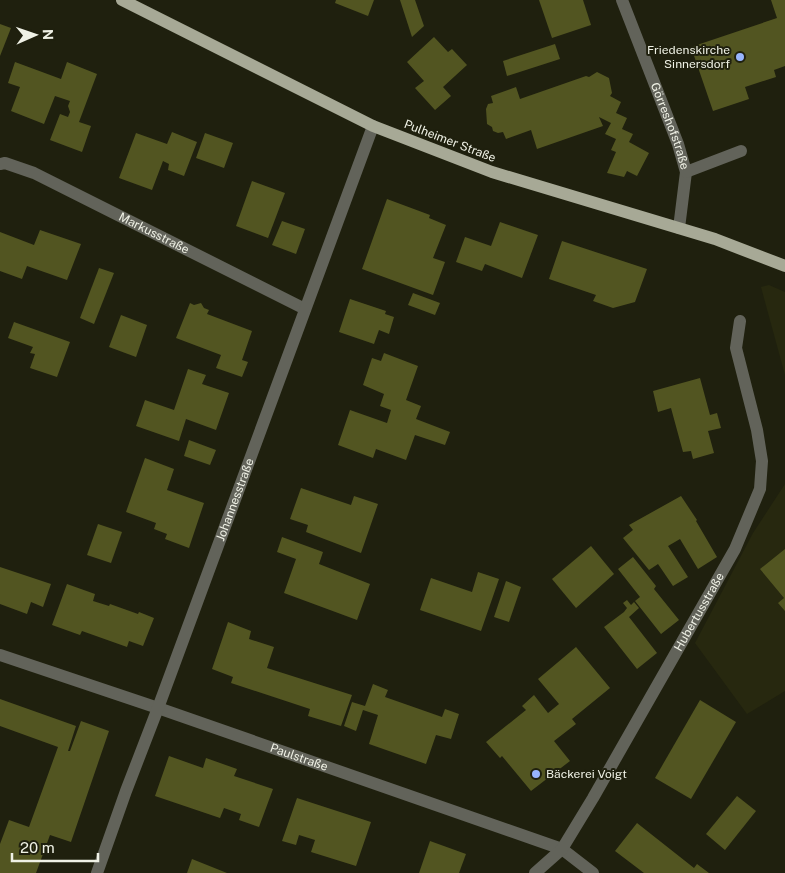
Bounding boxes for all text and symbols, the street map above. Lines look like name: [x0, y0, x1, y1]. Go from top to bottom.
north arrow: [10, 10, 60, 60]
text: N: [40, 29, 56, 40]
place label: Friedenskirche Sinnersdorf: [647, 43, 730, 71]
marker: Friedenskirche Sinnersdorf: [734, 51, 746, 63]
street label: Görreshofstraße: [648, 81, 692, 171]
street label: Pulheimer Straße: [402, 117, 498, 165]
street label: Markusstraße: [116, 210, 192, 257]
street label: Johannesstraße: [213, 456, 257, 543]
street label: Hubertusstraße: [671, 570, 727, 654]
street label: Paulstraße: [268, 741, 330, 774]
place label: Bäckerei Voigt: [546, 767, 627, 781]
marker: Bäckerei Voigt: [530, 768, 542, 780]
scale bar: [12, 830, 99, 862]
text: 20 m: [20, 839, 55, 856]

